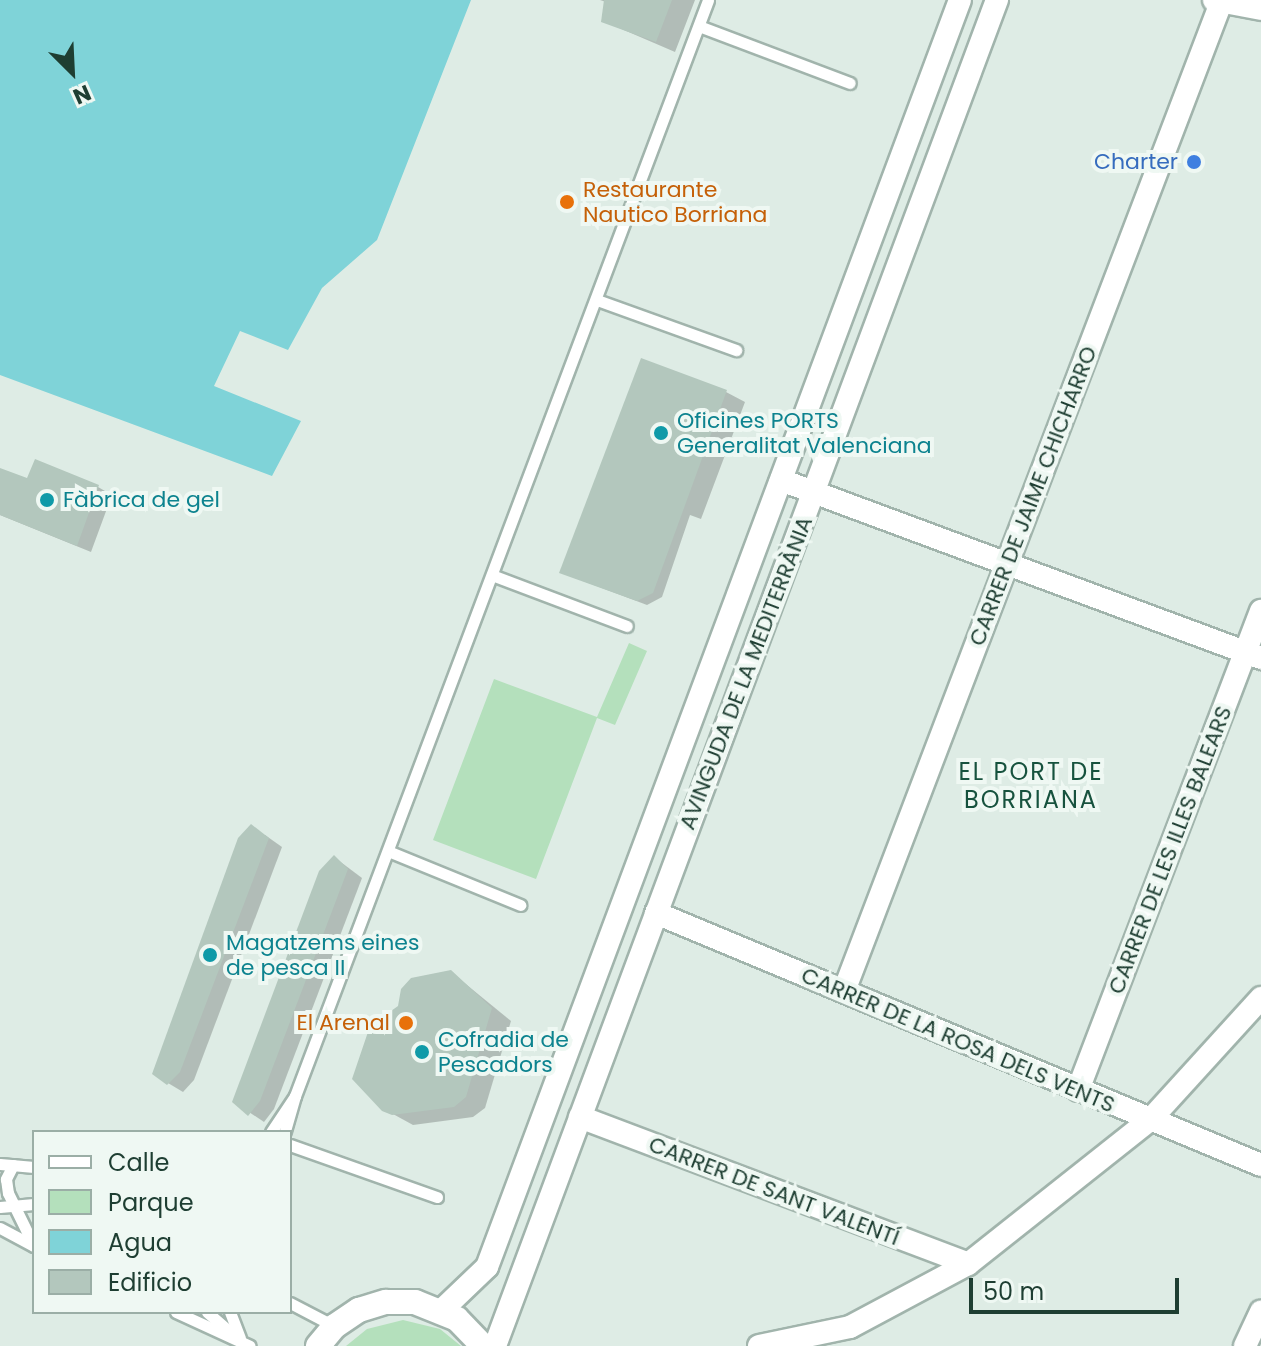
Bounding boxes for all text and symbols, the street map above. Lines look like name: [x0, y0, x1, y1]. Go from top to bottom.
north arrow: [32, 32, 112, 112]
text: N: [68, 77, 96, 112]
place label: Charter: [1094, 149, 1178, 175]
marker: Charter: [1185, 153, 1203, 171]
place label: Restaurante Nautico Borriana: [583, 176, 767, 228]
marker: Restaurante Nautico Borriana: [558, 193, 576, 211]
street label: CARRER DE JAIME CHICHARRO: [964, 343, 1102, 649]
place label: Oficines PORTS Generalitat Valenciana: [677, 407, 932, 458]
marker: Oficines PORTS Generalitat Valenciana: [652, 424, 670, 442]
place label: Fàbrica de gel: [63, 487, 220, 513]
marker: Fàbrica de gel: [38, 491, 56, 509]
street label: AVINGUDA DE LA MEDITERRÀNIA: [674, 513, 818, 833]
street label: CARRER DE LES ILLES BALEARS: [1103, 702, 1237, 998]
district label: EL PORT DE BORRIANA: [958, 758, 1104, 814]
place label: Magatzems eines de pesca II: [226, 929, 419, 980]
marker: Magatzems eines de pesca II: [201, 946, 219, 964]
street label: CARRER DE LA ROSA DELS VENTS: [797, 962, 1119, 1118]
place label: El Arenal: [296, 1010, 390, 1036]
marker: El Arenal: [397, 1014, 415, 1032]
place label: Cofradia de Pescadors: [438, 1026, 569, 1078]
marker: Cofradia de Pescadors: [413, 1043, 431, 1061]
legend: [32, 1130, 292, 1314]
street label: CARRER DE SANT VALENTÍ: [645, 1131, 903, 1251]
text: Calle: [108, 1146, 169, 1179]
text: Parque: [108, 1186, 194, 1219]
text: Agua: [108, 1226, 172, 1259]
scale bar: [973, 1262, 1183, 1312]
text: Edificio: [108, 1266, 192, 1299]
text: 50 m: [983, 1275, 1044, 1308]

